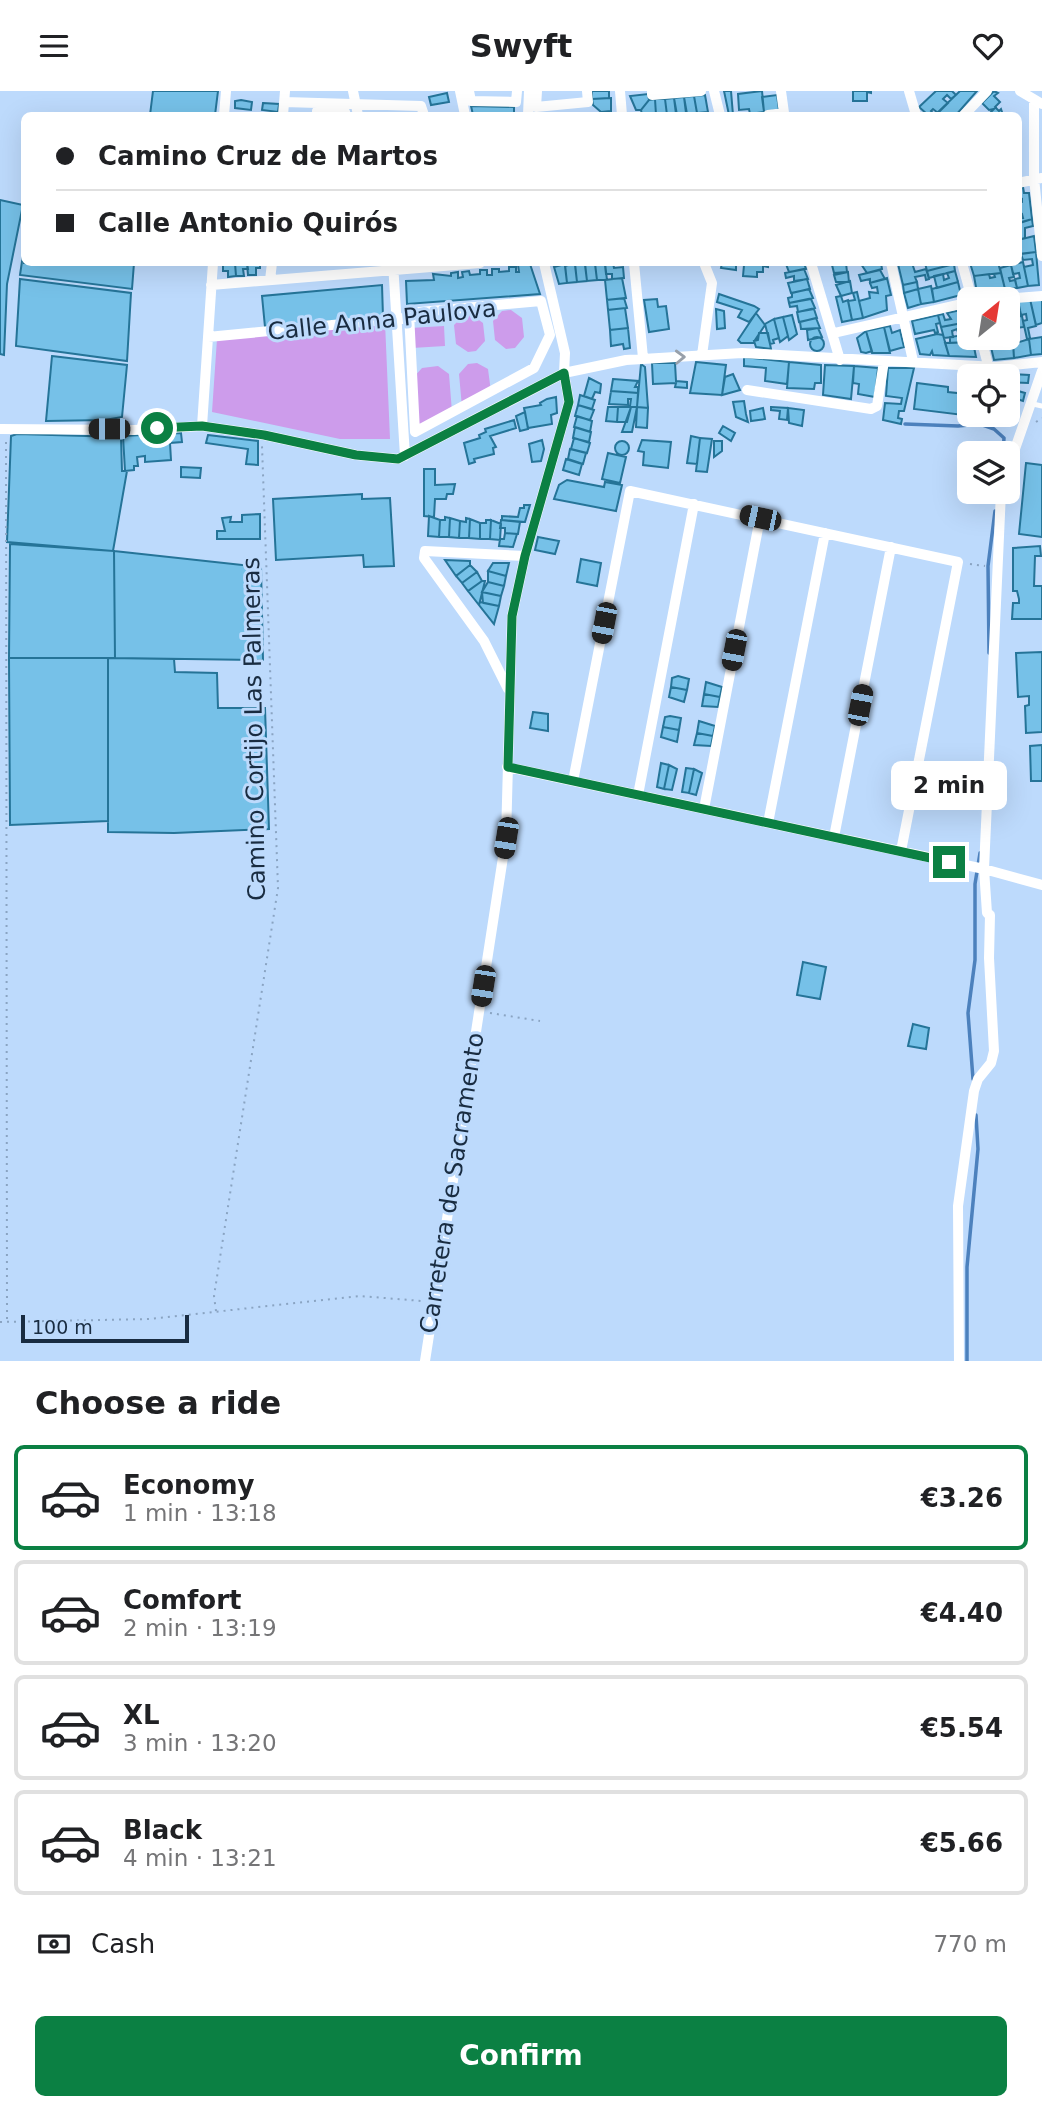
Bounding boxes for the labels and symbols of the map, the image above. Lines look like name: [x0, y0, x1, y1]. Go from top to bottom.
north arrow: [957, 287, 1020, 350]
street label: Calle Anna Paulova: [266, 294, 498, 346]
one-way arrow: [674, 349, 685, 364]
route start: [141, 412, 173, 444]
car: [89, 419, 131, 440]
car: [738, 503, 783, 533]
street label: Camino Cortijo Las Palmeras: [237, 557, 271, 901]
car: [590, 600, 619, 646]
car: [720, 627, 749, 673]
car: [846, 682, 875, 728]
callout: 2 min: [891, 761, 1007, 809]
car: [493, 816, 520, 860]
route end: [933, 846, 965, 878]
car: [470, 964, 497, 1008]
street label: Carretera de Sacramento: [414, 1031, 490, 1335]
scale bar: [21, 1312, 189, 1344]

